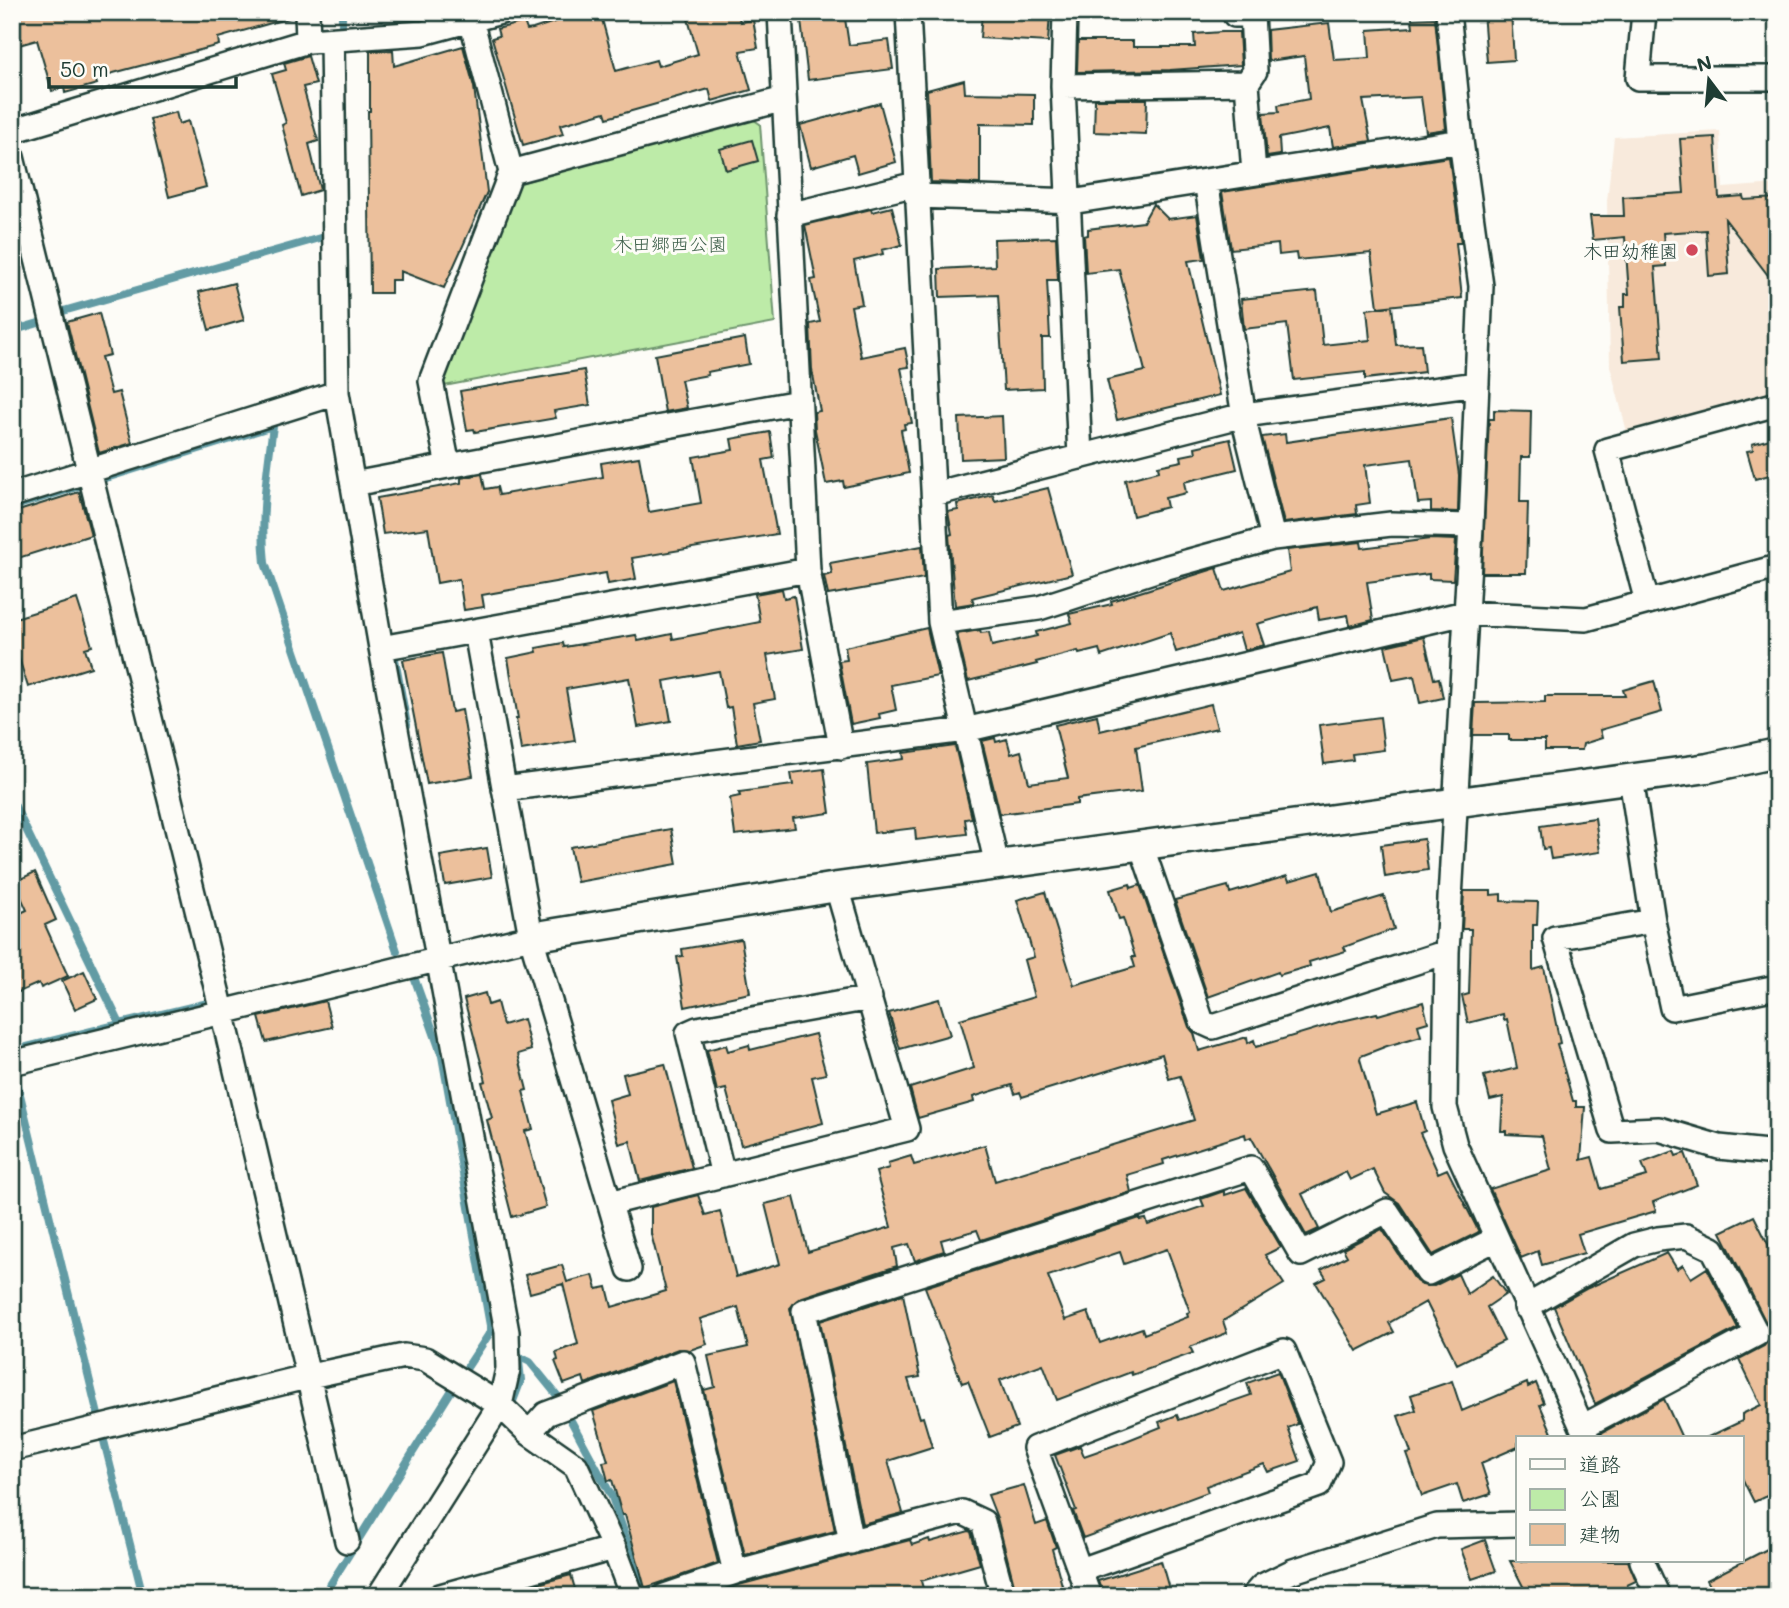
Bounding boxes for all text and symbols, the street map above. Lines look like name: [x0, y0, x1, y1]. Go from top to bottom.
scale bar: [49, 46, 236, 90]
north arrow: [1674, 46, 1744, 116]
text: N: [1694, 49, 1715, 77]
text: 50 m: [60, 55, 109, 82]
park label: 木田郷西公園: [613, 231, 727, 256]
place label: 木田幼稚園: [1583, 238, 1678, 263]
marker: 木田幼稚園: [1684, 242, 1700, 258]
legend: [1516, 1436, 1744, 1562]
text: 道路: [1579, 1450, 1621, 1477]
text: 公園: [1579, 1484, 1621, 1511]
text: 建物: [1579, 1520, 1621, 1547]

